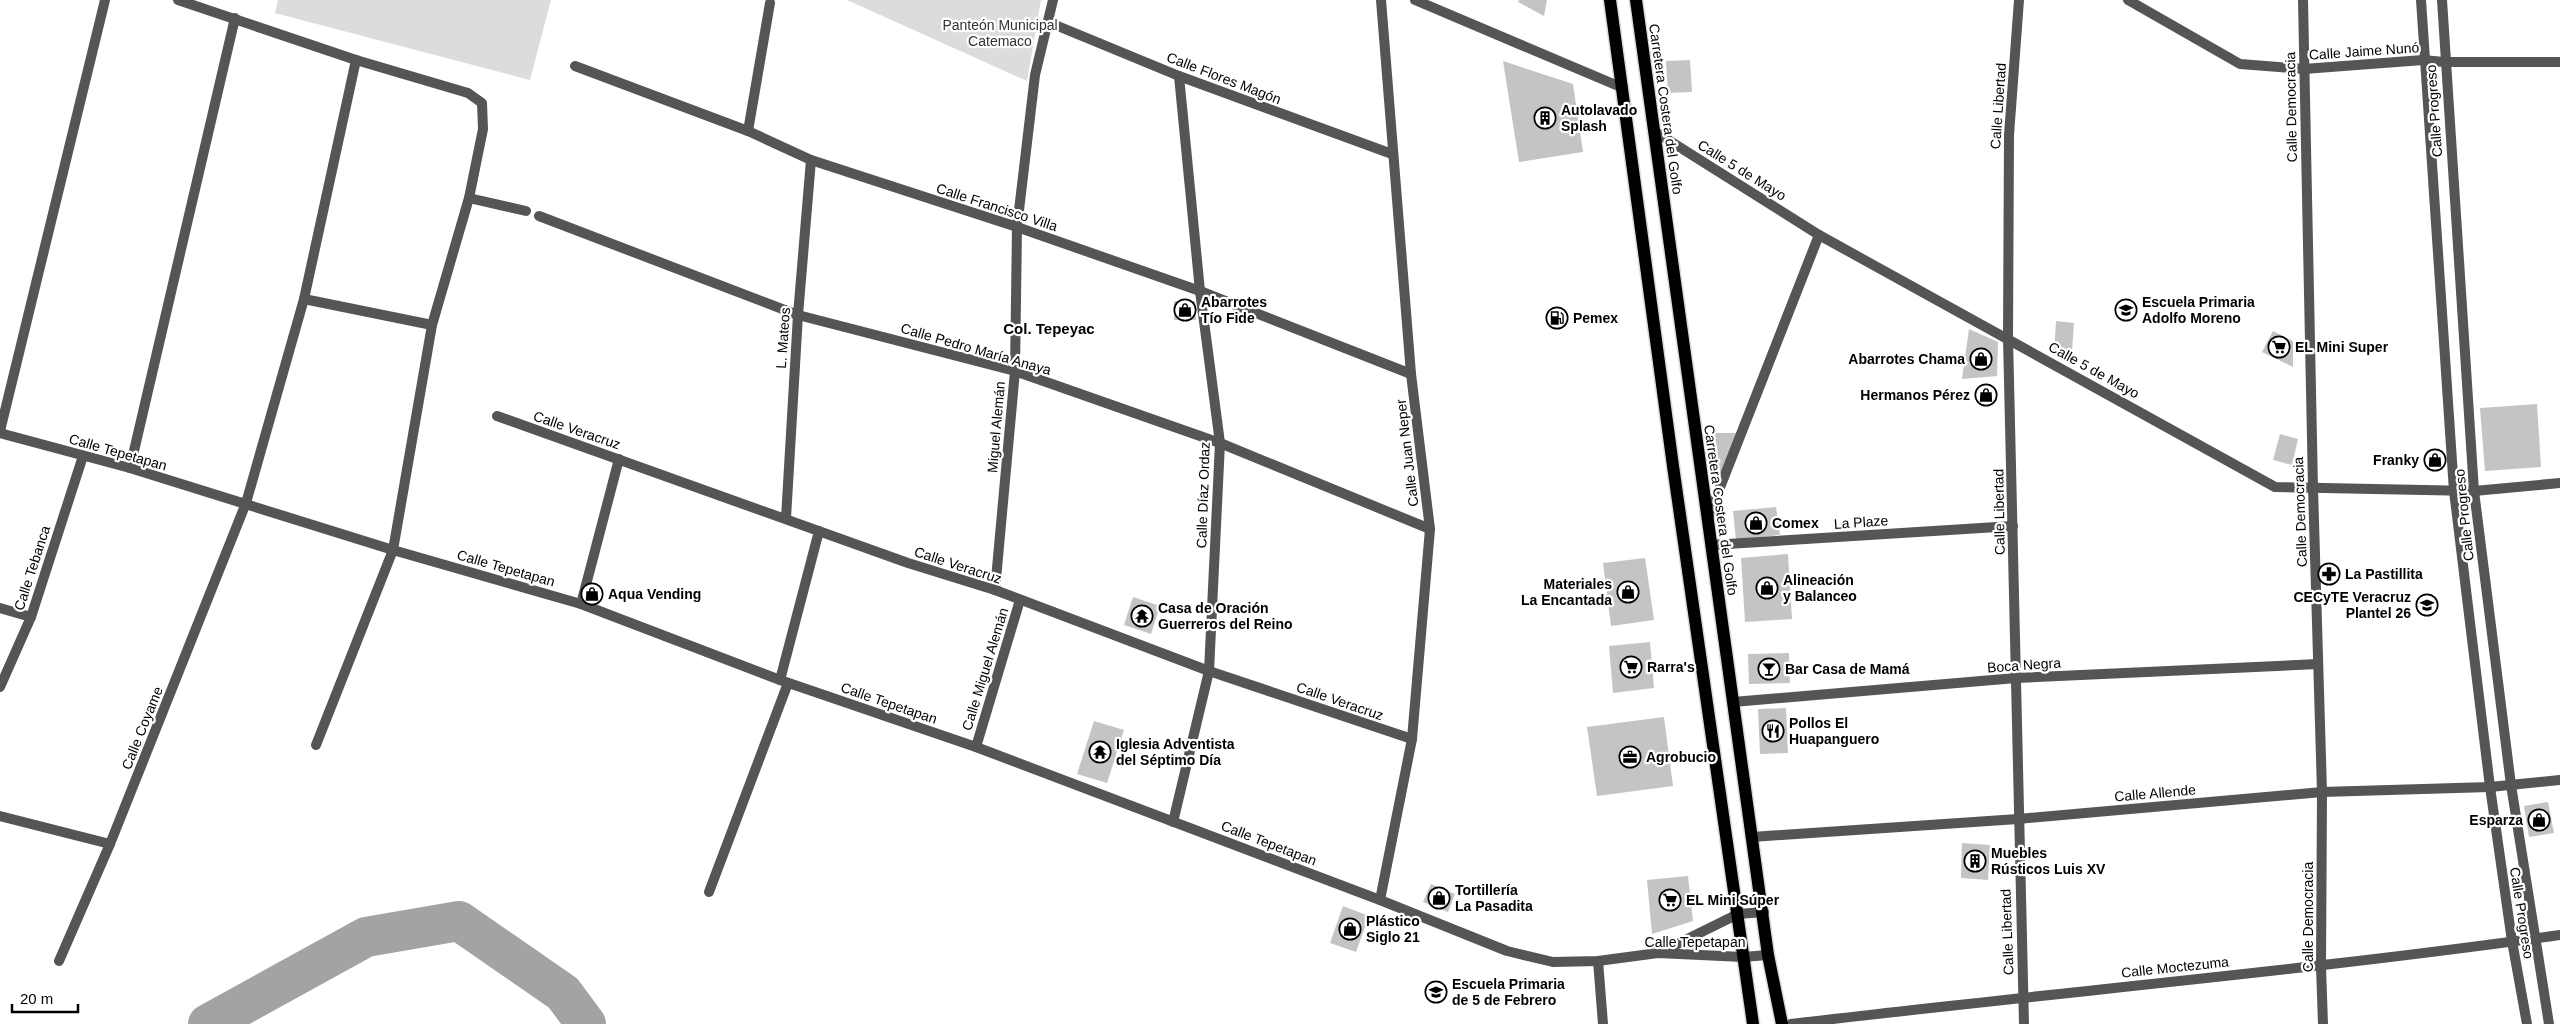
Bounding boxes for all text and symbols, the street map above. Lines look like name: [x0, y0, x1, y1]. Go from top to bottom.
park label: Panteón Municipal Catemaco: [942, 17, 1058, 49]
street label: Carretera Costera del Golfo: [1646, 23, 1686, 195]
street label: Calle Jaime Nunó: [2308, 39, 2420, 63]
street label: Calle Flores Magón: [1164, 49, 1284, 107]
street label: Calle Democracia: [2282, 51, 2300, 162]
street label: Calle Libertad: [1987, 62, 2009, 150]
street label: Calle Progreso: [2423, 64, 2445, 158]
place label: Autolavado Splash: [1561, 102, 1637, 134]
building icon: Autolavado Splash: [1533, 106, 1557, 130]
street label: Calle 5 de Mayo: [1695, 136, 1789, 204]
street label: Calle Francisco Villa: [934, 180, 1060, 234]
place label: Abarrotes Tío Fide: [1201, 294, 1267, 326]
place label: Escuela Primaria Adolfo Moreno: [2142, 294, 2255, 326]
shop icon: Abarrotes Tío Fide: [1173, 298, 1197, 322]
school or university icon: Escuela Primaria Adolfo Moreno: [2114, 298, 2138, 322]
fuel station icon: Pemex: [1545, 306, 1569, 330]
street label: L. Mateos: [773, 307, 793, 369]
place label: Pemex: [1573, 310, 1618, 326]
street label: Calle Pedro María Anaya: [899, 320, 1053, 378]
district label: Col. Tepeyac: [1003, 320, 1095, 337]
supermarket icon: EL Mini Super: [2267, 335, 2291, 359]
street label: Calle 5 de Mayo: [2046, 338, 2142, 402]
place label: EL Mini Super: [2295, 339, 2389, 355]
shop icon: Abarrotes Chama: [1969, 347, 1993, 371]
place label: Abarrotes Chama: [1848, 351, 1965, 367]
street label: Miguel Alemán: [984, 381, 1008, 473]
shop icon: Hermanos Pérez: [1974, 383, 1998, 407]
place label: Hermanos Pérez: [1860, 387, 1970, 403]
street label: Calle Juan Neper: [1392, 398, 1422, 508]
street label: Calle Veracruz: [531, 408, 623, 452]
street label: Carretera Costera del Golfo: [1701, 424, 1741, 596]
street label: Calle Tepetapan: [67, 430, 169, 474]
street label: Calle Díaz Ordaz: [1193, 441, 1213, 549]
shop icon: Franky: [2423, 448, 2447, 472]
place label: Franky: [2373, 452, 2419, 468]
street label: Calle Democracia: [2290, 456, 2310, 567]
street label: Calle Progreso: [2451, 468, 2477, 562]
street label: Calle Libertad: [1990, 469, 2008, 555]
shop icon: Comex: [1744, 511, 1768, 535]
street label: La Plaze: [1833, 512, 1889, 532]
place label: Comex: [1772, 515, 1819, 531]
street label: Calle Tebanca: [11, 523, 53, 613]
street label: Calle Veracruz: [912, 543, 1004, 587]
street label: Calle Tepetapan: [455, 546, 557, 590]
pharmacy icon: La Pastillita: [2317, 562, 2341, 586]
place label: La Pastillita: [2345, 566, 2423, 582]
place label: Alineación y Balanceo: [1783, 572, 1857, 604]
place label: Materiales La Encantada: [1521, 576, 1612, 608]
shop icon: Alineación y Balanceo: [1755, 576, 1779, 600]
shop icon: Materiales La Encantada: [1616, 580, 1640, 604]
shop icon: Aqua Vending: [580, 582, 604, 606]
place label: Aqua Vending: [608, 586, 701, 602]
place label: CECyTE Veracruz Plantel 26: [2294, 589, 2411, 621]
school or university icon: CECyTE Veracruz Plantel 26: [2415, 593, 2439, 617]
place label: Casa de Oración Guerreros del Reino: [1158, 600, 1293, 632]
temple icon: Casa de Oración Guerreros del Reino: [1130, 604, 1154, 628]
street label: Calle Miguel Alemán: [959, 606, 1011, 732]
street label: Boca Negra: [1987, 654, 2062, 676]
supermarket icon: Rarra's: [1619, 655, 1643, 679]
bar icon: Bar Casa de Mamá: [1757, 657, 1781, 681]
place label: Rarra's: [1647, 659, 1695, 675]
place label: Bar Casa de Mamá: [1785, 661, 1910, 677]
street label: Calle Tepetapan: [839, 679, 939, 727]
street label: Calle Veracruz: [1294, 679, 1386, 723]
street label: Calle Coyame: [118, 684, 166, 772]
place label: Pollos El Huapanguero: [1789, 715, 1879, 747]
restaurant icon: Pollos El Huapanguero: [1761, 719, 1785, 743]
place label: Iglesia Adventista del Séptimo Día: [1116, 736, 1235, 768]
temple icon: Iglesia Adventista del Séptimo Día: [1088, 740, 1112, 764]
office icon: Agrobucio: [1618, 745, 1642, 769]
place label: Agrobucio: [1646, 749, 1716, 765]
street label: Calle Allende: [2114, 781, 2197, 805]
shop icon: Esparza: [2527, 808, 2551, 832]
place label: Esparza: [2469, 812, 2523, 828]
street label: Calle Tepetapan: [1219, 817, 1319, 869]
place label: Muebles Rústicos Luis XV: [1991, 845, 2106, 877]
building icon: Muebles Rústicos Luis XV: [1963, 849, 1987, 873]
street label: Calle Democracia: [2300, 862, 2316, 972]
street label: Calle Progreso: [2507, 866, 2537, 960]
place label: Tortillería La Pasadita: [1455, 882, 1533, 914]
shop icon: Tortillería La Pasadita: [1427, 886, 1451, 910]
supermarket icon: EL Mini Súper: [1658, 888, 1682, 912]
street label: Calle Libertad: [1997, 889, 2017, 975]
place label: EL Mini Súper: [1686, 892, 1780, 908]
place label: Plástico Siglo 21: [1366, 913, 1420, 945]
shop icon: Plástico Siglo 21: [1338, 917, 1362, 941]
street label: Calle Tepetapan: [1645, 934, 1745, 950]
street label: Calle Moctezuma: [2120, 953, 2230, 981]
place label: Escuela Primaria de 5 de Febrero: [1452, 976, 1565, 1008]
school or university icon: Escuela Primaria de 5 de Febrero: [1424, 980, 1448, 1004]
scale bar: [12, 982, 79, 1014]
text: 20 m: [20, 990, 53, 1007]

